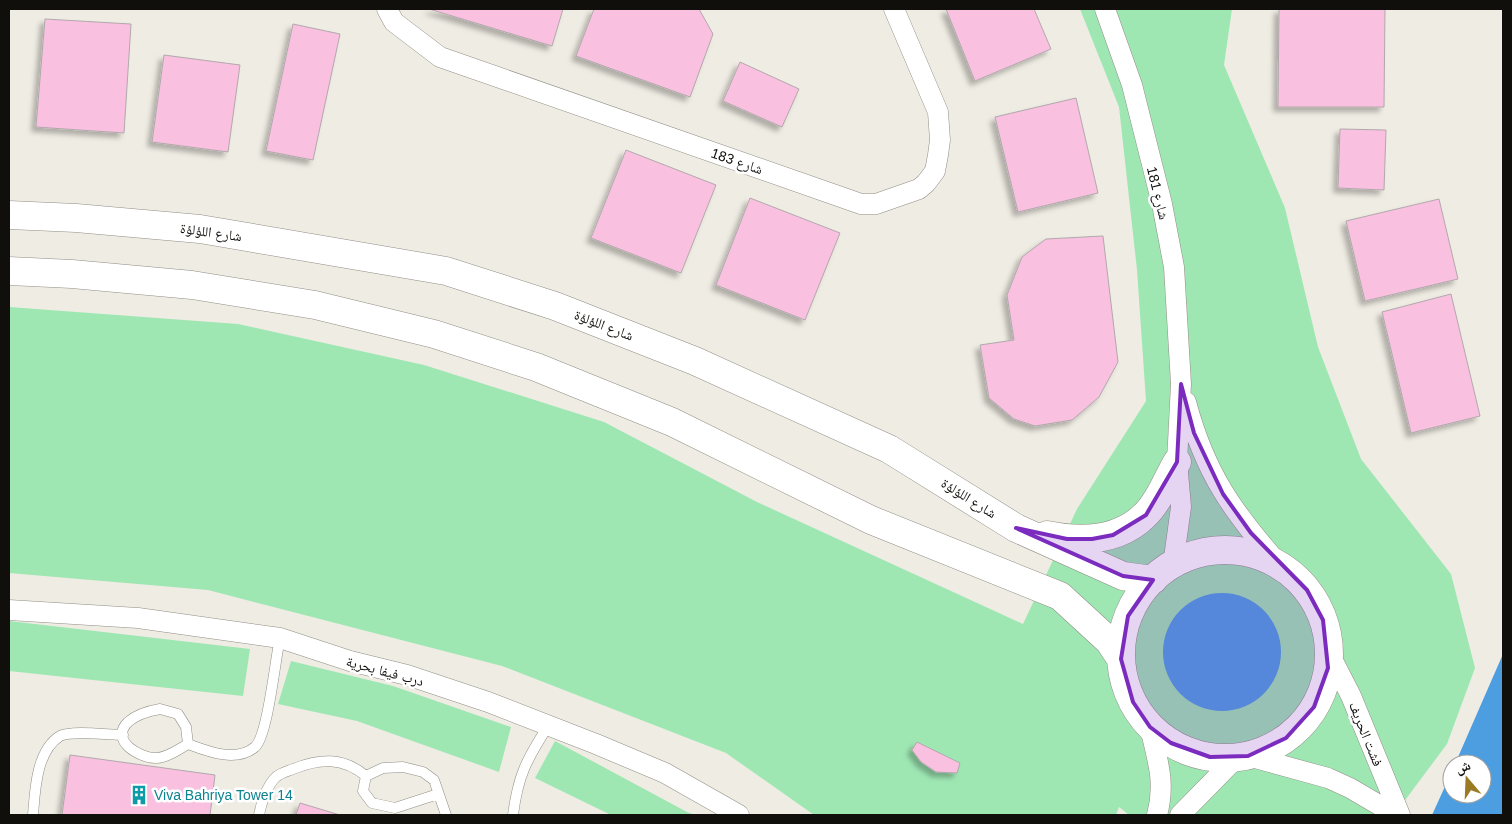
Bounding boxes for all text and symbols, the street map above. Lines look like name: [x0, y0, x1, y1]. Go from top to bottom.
street label: شارع 183: [708, 145, 765, 179]
street label: شارع 181: [1142, 165, 1172, 222]
street label: شارع اللؤلؤة: [179, 220, 243, 246]
street label: شارع اللؤلؤة: [571, 306, 636, 345]
street label: شارع اللؤلؤة: [937, 475, 1000, 523]
street label: درب فيفا بحرية: [344, 653, 426, 690]
street label: فشت الحريف: [1345, 699, 1386, 769]
north arrow: [1442, 754, 1492, 804]
text: ش: [1453, 757, 1473, 778]
building icon: Viva Bahriya Tower 14: [128, 784, 150, 806]
place label: Viva Bahriya Tower 14: [154, 787, 293, 803]

